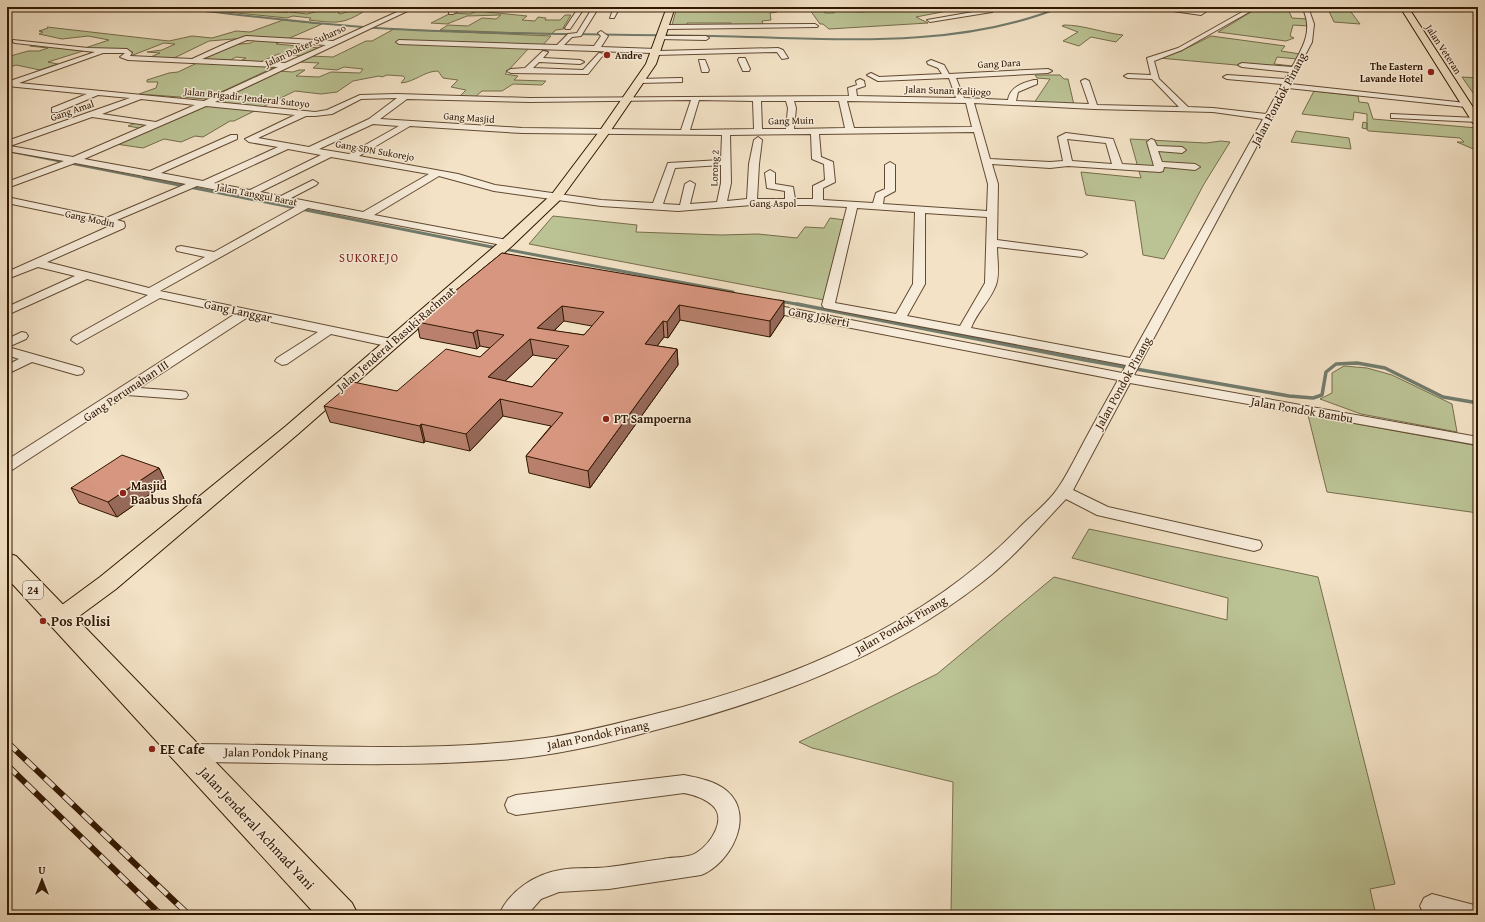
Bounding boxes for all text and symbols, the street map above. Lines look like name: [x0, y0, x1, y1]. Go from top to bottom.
street label: Jalan Dokter Suharso: [260, 20, 348, 72]
street label: Jalan Veteran: [1421, 20, 1465, 77]
place label: Andre: [615, 48, 642, 63]
street label: Jalan Pondok Pinang: [1246, 49, 1310, 150]
marker: Andre: [602, 50, 612, 60]
street label: Gang Dara: [977, 55, 1021, 72]
place label: The Eastern Lavande Hotel: [1360, 59, 1423, 86]
marker: The Eastern Lavande Hotel: [1426, 67, 1436, 77]
street label: Jalan Sunan Kalijogo: [903, 81, 991, 99]
street label: Jalan Brigadir Jenderal Sutoyo: [181, 83, 310, 112]
street label: Gang Amal: [48, 96, 96, 125]
street label: Gang Masjid: [443, 108, 496, 127]
street label: Gang Muin: [768, 113, 814, 128]
street label: Gang SDN Sukorejo: [334, 136, 416, 165]
street label: Lorong 2: [706, 149, 723, 187]
street label: Jalan Tanggul Barat: [213, 179, 299, 210]
street label: Gang Aspol: [750, 196, 797, 211]
street label: Gang Modin: [64, 206, 117, 231]
district label: SUKOREJO: [339, 249, 399, 266]
street label: Jalan Jenderal Basuki Rachmat: [331, 282, 459, 396]
street label: Gang Langgar: [203, 295, 274, 326]
street label: Gang Jokerti: [787, 302, 852, 331]
street label: Jalan Pondok Pinang: [1089, 333, 1155, 434]
street label: Gang Perumahan III: [80, 355, 172, 426]
street label: Jalan Pondok Bambu: [1248, 392, 1355, 427]
place label: PT Sampoerna: [614, 410, 692, 427]
marker: PT Sampoerna: [601, 414, 611, 424]
place label: Masjid Baabus Shofa: [131, 477, 203, 508]
marker: Masjid Baabus Shofa: [118, 488, 128, 498]
road number: 24: [23, 581, 43, 599]
street label: Jalan Pondok Pinang: [850, 591, 950, 659]
place label: Pos Polisi: [51, 611, 111, 631]
marker: Pos Polisi: [38, 616, 48, 626]
street label: Jalan Pondok Pinang: [544, 715, 650, 754]
place label: EE Cafe: [160, 739, 205, 759]
street label: Jalan Pondok Pinang: [222, 743, 328, 762]
marker: EE Cafe: [147, 744, 157, 754]
street label: Jalan Jenderal Achmad Yani: [193, 761, 319, 894]
north arrow: [22, 860, 62, 900]
text: U: [38, 862, 46, 878]

